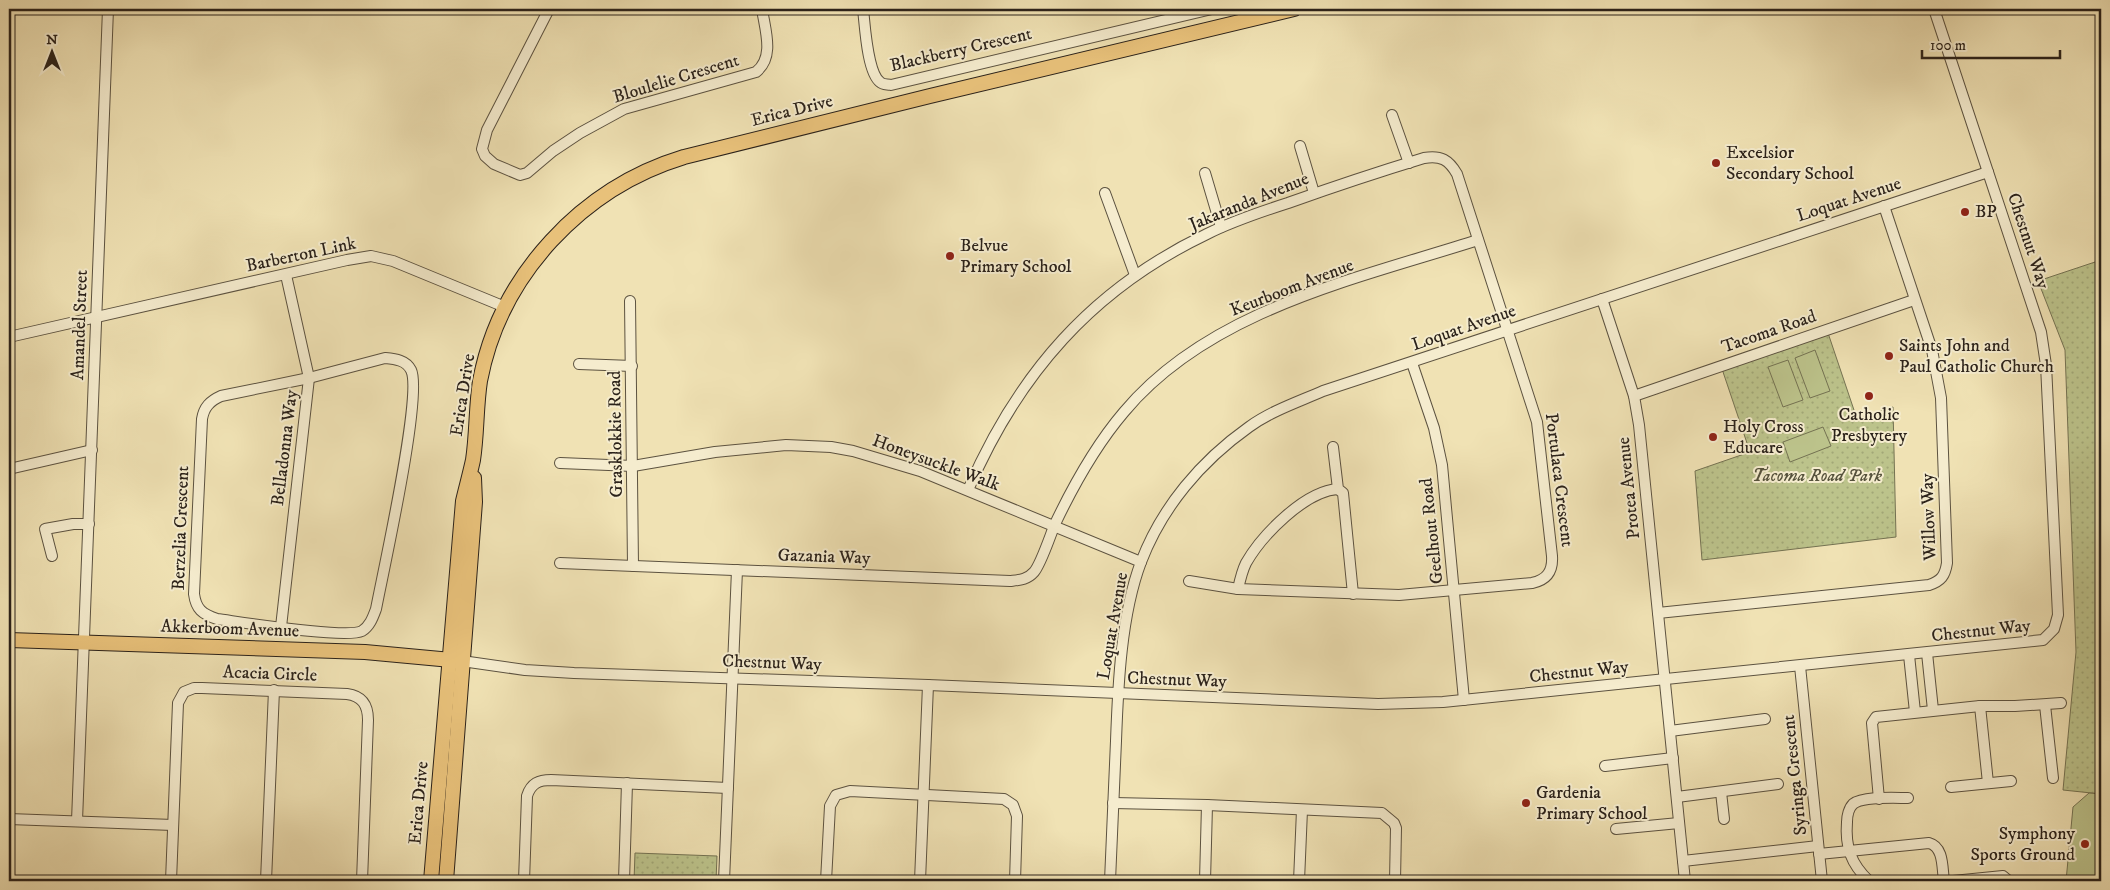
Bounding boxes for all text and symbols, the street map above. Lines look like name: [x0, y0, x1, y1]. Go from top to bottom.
street label: Blackberry Crescent: [888, 23, 1034, 77]
north arrow: [28, 28, 78, 78]
scale bar: [1922, 28, 2060, 60]
text: N: [46, 31, 58, 49]
text: 100 m: [1930, 36, 1966, 55]
street label: Bloulelie Crescent: [610, 49, 742, 109]
street label: Erica Drive: [749, 90, 835, 132]
place label: Excelsior Secondary School: [1726, 142, 1854, 185]
marker: Excelsior Secondary School: [1710, 157, 1722, 169]
street label: Jakaranda Avenue: [1184, 168, 1312, 237]
street label: Loquat Avenue: [1794, 173, 1904, 227]
street label: Chestnut Way: [2002, 190, 2054, 292]
place label: BP: [1975, 201, 1997, 223]
marker: BP: [1959, 206, 1971, 218]
street label: Barberton Link: [244, 233, 358, 277]
place label: Belvue Primary School: [960, 235, 1072, 278]
marker: Belvue Primary School: [944, 250, 956, 262]
street label: Keurboom Avenue: [1227, 254, 1357, 322]
street label: Amandel Street: [67, 269, 93, 380]
street label: Loquat Avenue: [1409, 300, 1519, 356]
street label: Tacoma Road: [1719, 306, 1819, 358]
place label: Saints John and Paul Catholic Church: [1899, 335, 2055, 378]
marker: Saints John and Paul Catholic Church: [1883, 350, 1895, 362]
street label: Erica Drive: [446, 352, 480, 438]
street label: Grasklokkie Road: [604, 370, 628, 498]
street label: Belladonna Way: [267, 388, 303, 507]
marker: Catholic Presbytery: [1863, 390, 1875, 402]
place label: Catholic Presbytery: [1831, 404, 1907, 447]
street label: Portulaca Crescent: [1540, 412, 1578, 548]
place label: Holy Cross Educare: [1723, 416, 1803, 459]
street label: Honeysuckle Walk: [869, 430, 1003, 496]
marker: Holy Cross Educare: [1707, 431, 1719, 443]
street label: Protea Avenue: [1613, 436, 1645, 540]
street label: Berzelia Crescent: [168, 465, 194, 591]
park label: Tacoma Road Park: [1752, 465, 1882, 487]
street label: Willow Way: [1916, 472, 1942, 562]
street label: Geelhout Road: [1415, 477, 1449, 585]
street label: Gazania Way: [777, 544, 871, 570]
street label: Loquat Avenue: [1093, 571, 1133, 681]
street label: Chestnut Way: [1930, 615, 2032, 647]
street label: Akkerboom Avenue: [160, 616, 300, 642]
street label: Chestnut Way: [722, 650, 823, 676]
street label: Chestnut Way: [1528, 656, 1630, 688]
street label: Acacia Circle: [222, 661, 318, 687]
street label: Chestnut Way: [1127, 667, 1228, 693]
street label: Syringa Crescent: [1778, 713, 1812, 836]
street label: Erica Drive: [404, 760, 434, 846]
place label: Gardenia Primary School: [1536, 782, 1648, 825]
marker: Gardenia Primary School: [1520, 797, 1532, 809]
place label: Symphony Sports Ground: [1970, 823, 2075, 866]
marker: Symphony Sports Ground: [2079, 838, 2091, 850]

